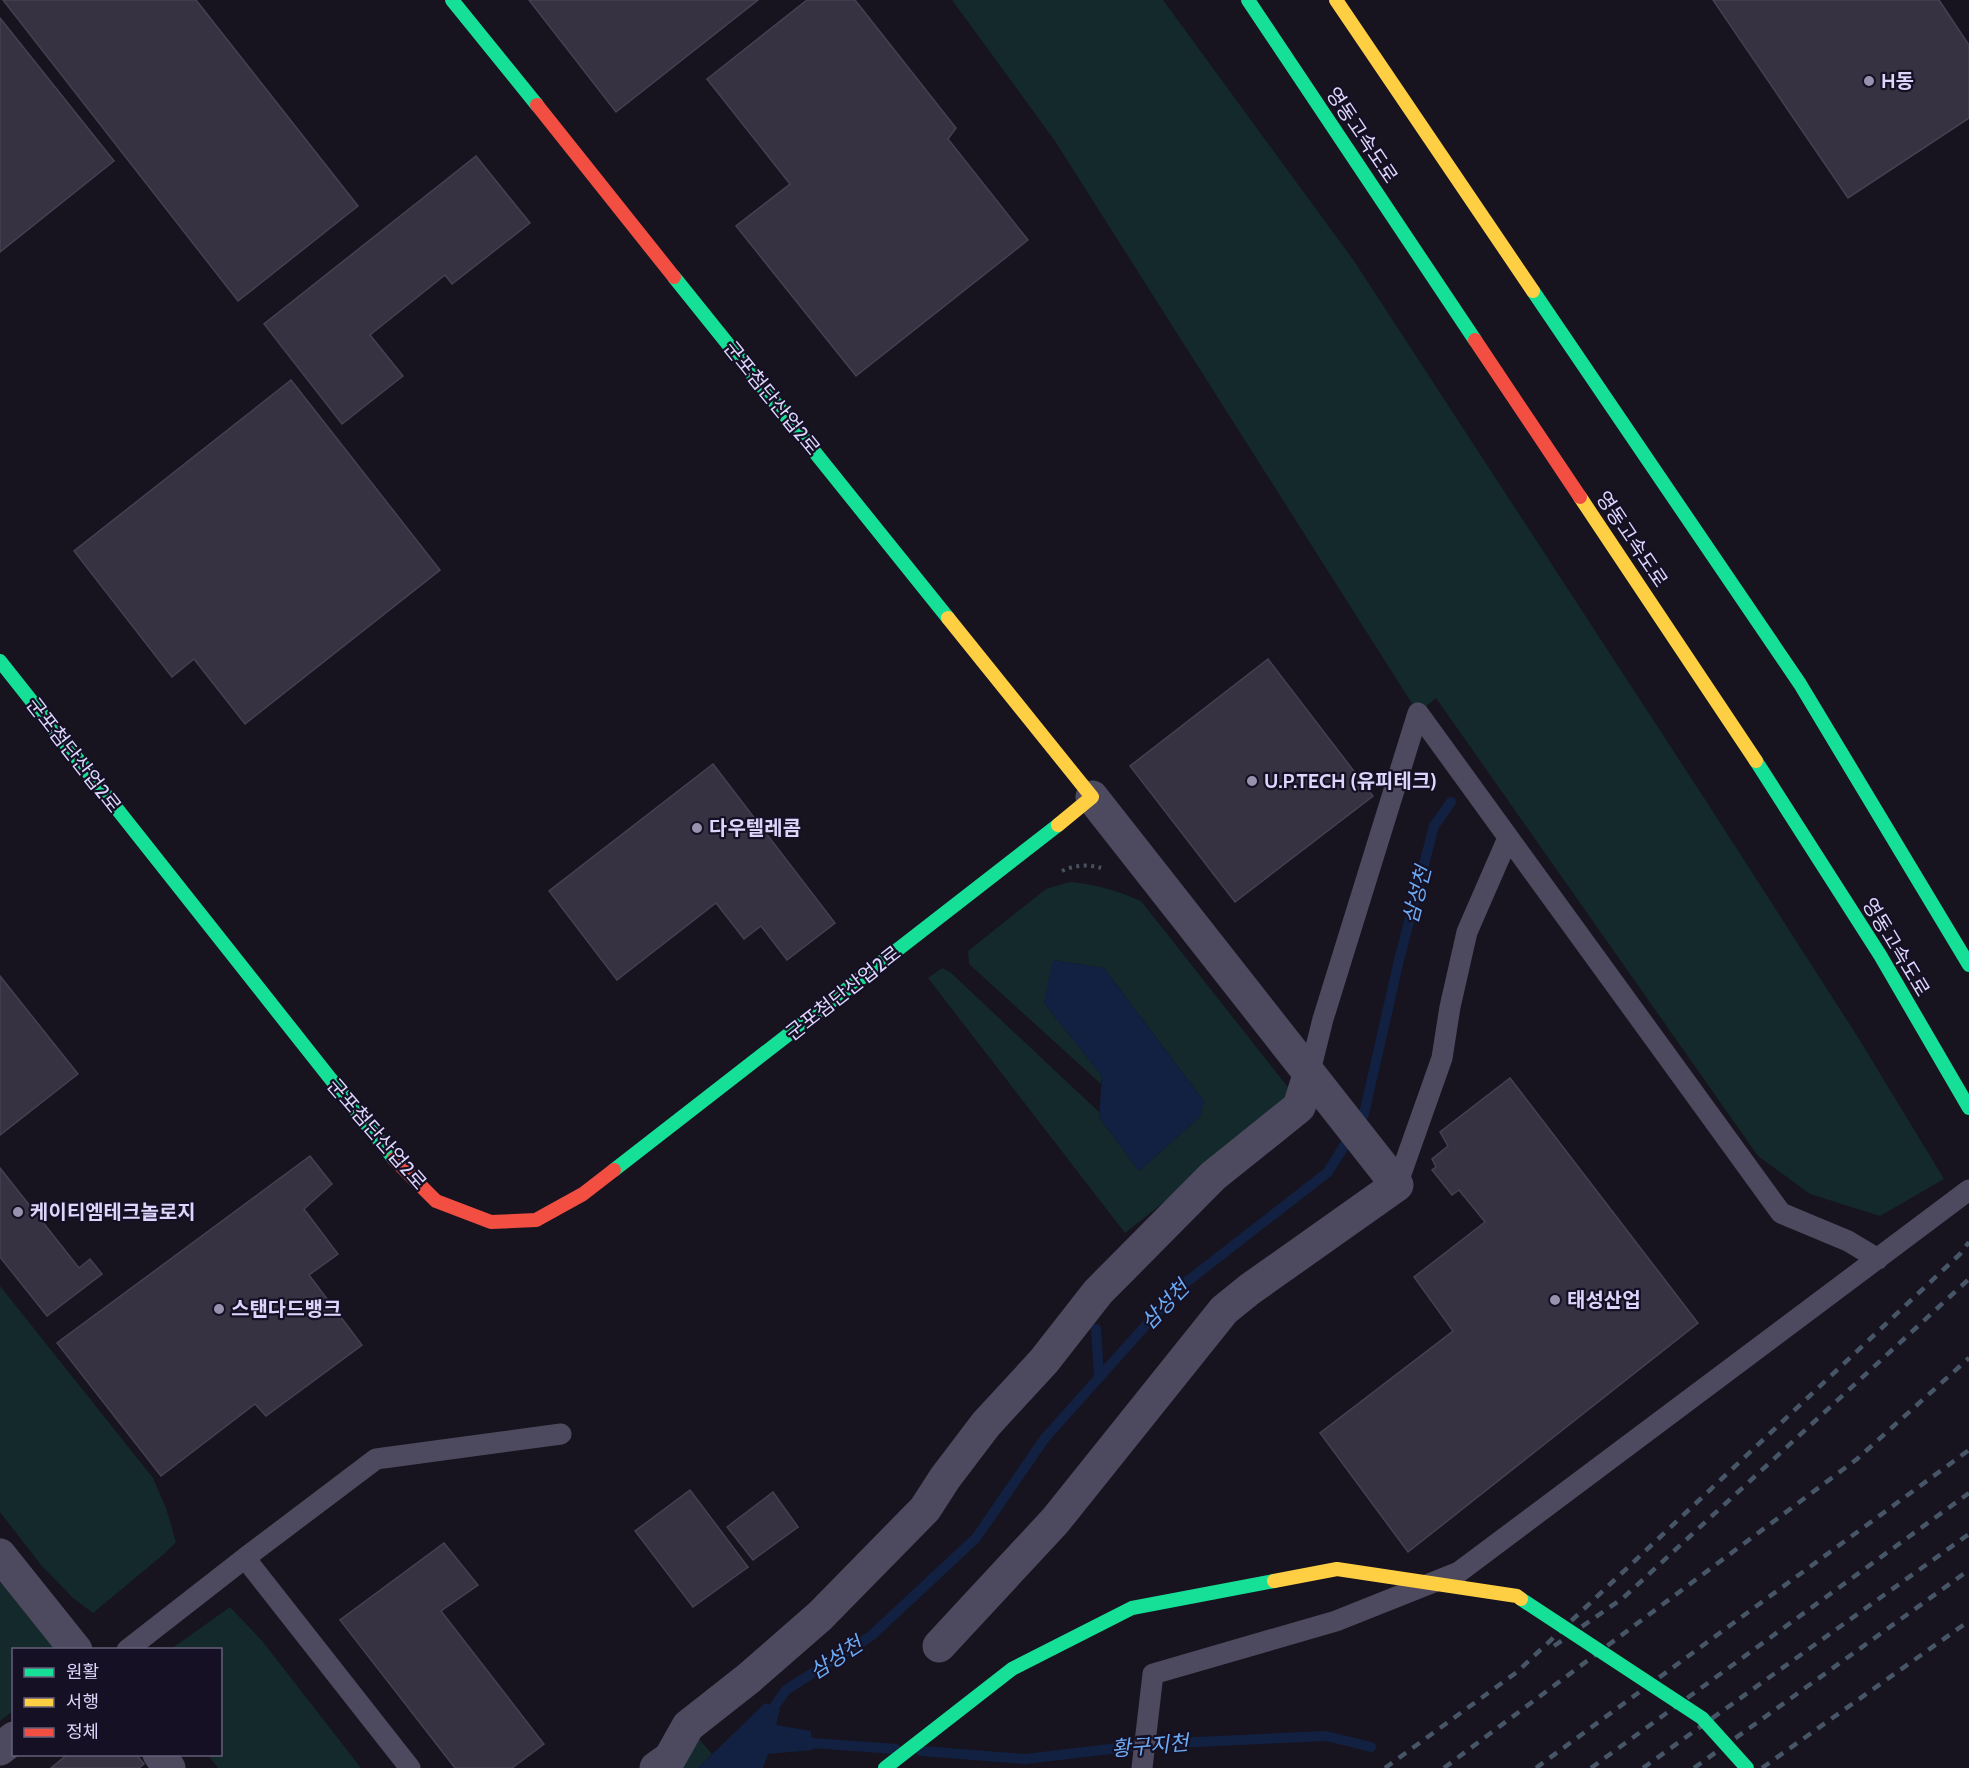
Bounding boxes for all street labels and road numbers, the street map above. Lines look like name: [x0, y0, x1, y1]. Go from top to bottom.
street label: 영동고속도로: [1321, 83, 1403, 187]
street label: 군포첨단산업2로: [719, 336, 825, 460]
street label: 영동고속도로: [1591, 487, 1673, 591]
street label: 군포첨단산업2로: [22, 693, 126, 817]
street label: 영동고속도로: [1857, 894, 1935, 1000]
street label: 군포첨단산업2로: [781, 941, 905, 1045]
street label: 군포첨단산업2로: [322, 1074, 432, 1194]

